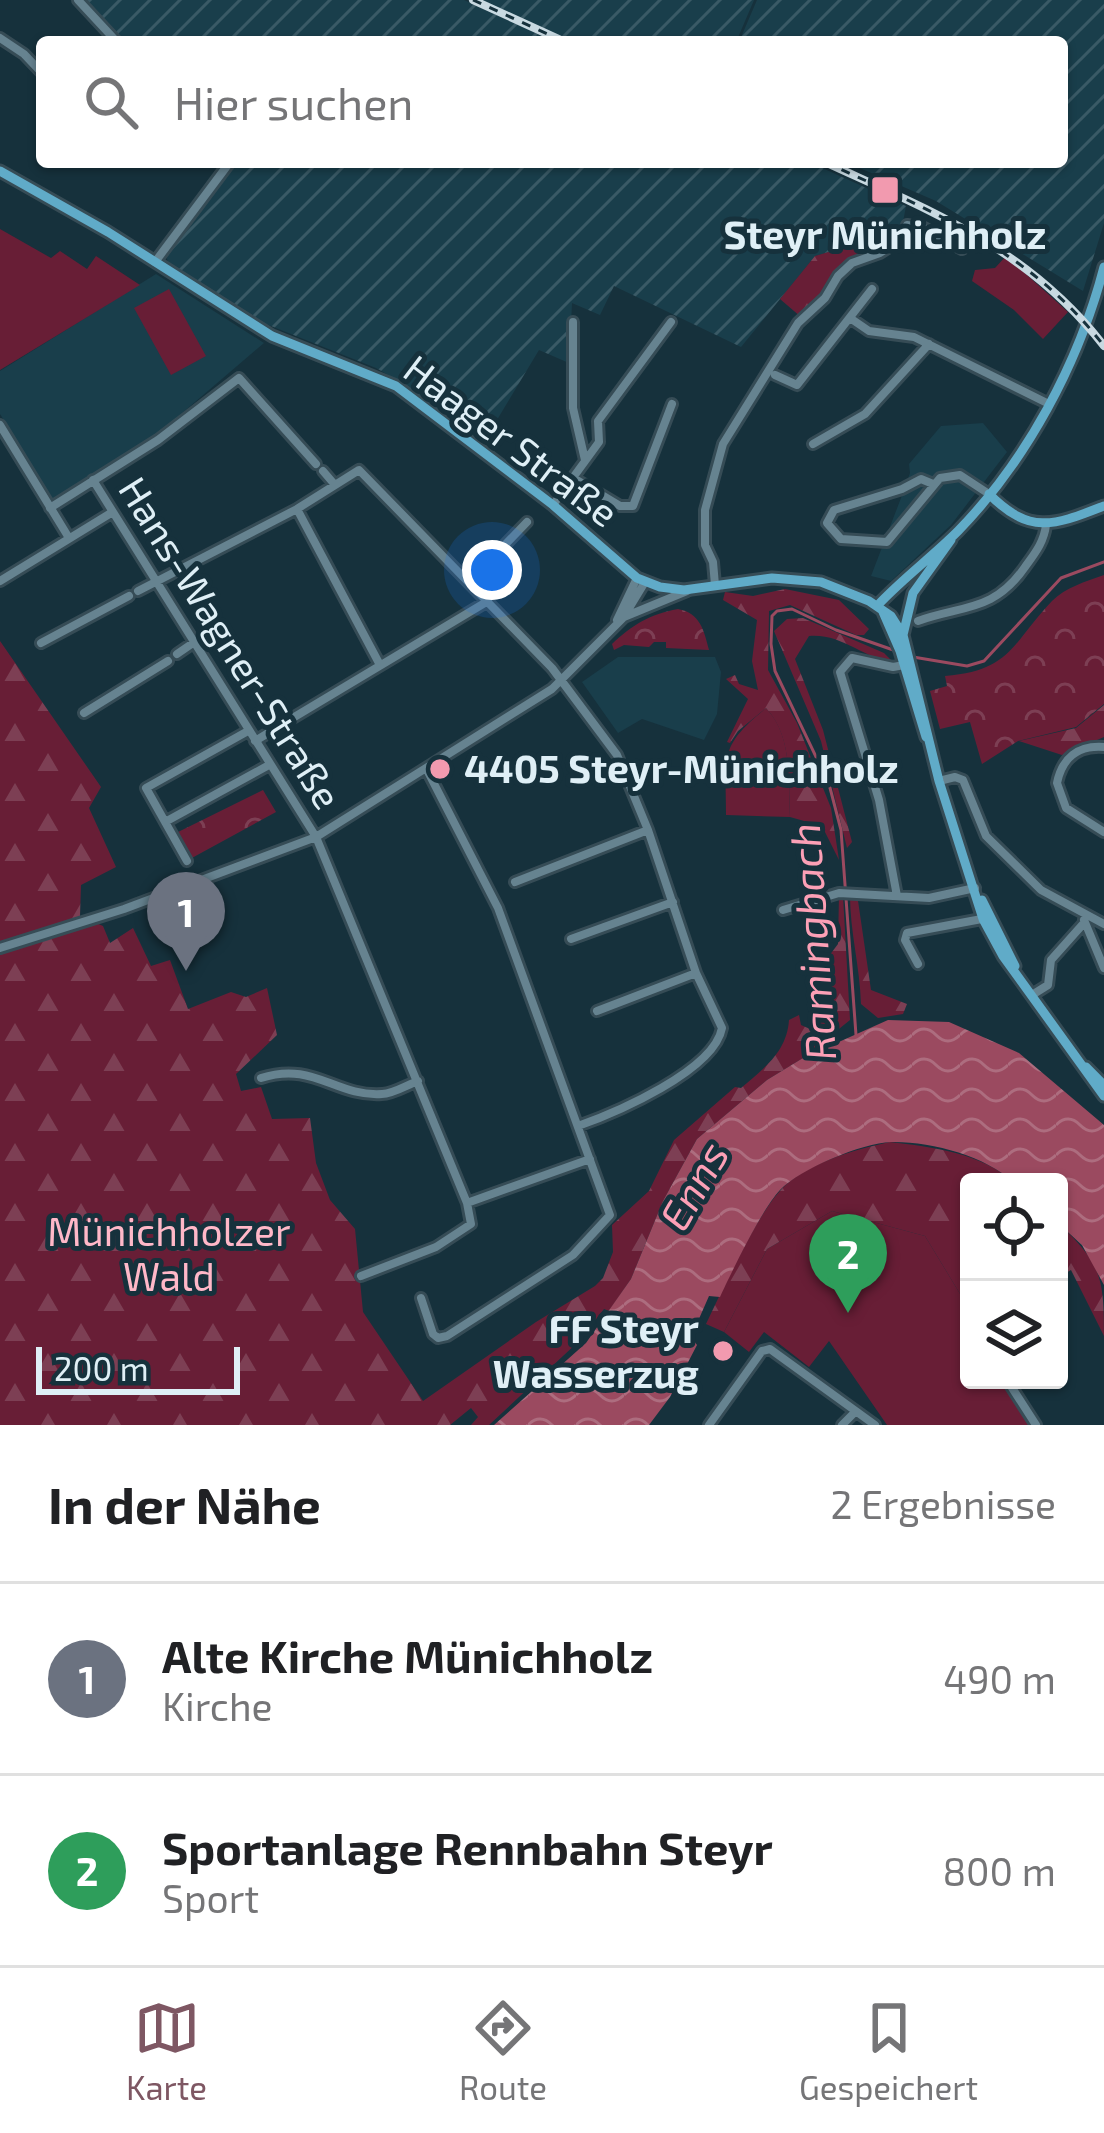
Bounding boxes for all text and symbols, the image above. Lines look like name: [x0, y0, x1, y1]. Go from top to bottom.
search box: [36, 36, 1068, 168]
icon: search: [78, 69, 144, 135]
text: Hier suchen: [174, 75, 414, 129]
marker: Steyr Münichholz: [869, 174, 901, 206]
place label: Steyr Münichholz: [724, 210, 1046, 258]
street label: Haager Straße: [396, 344, 628, 536]
street label: Hans-Wagner-Straße: [110, 468, 352, 817]
your location: [462, 540, 522, 600]
place label: 4405 Steyr-Münichholz: [464, 744, 899, 792]
marker: 4405 Steyr-Münichholz: [427, 756, 453, 782]
water label: Ramingbach: [778, 822, 845, 1063]
pin: 1: [147, 872, 225, 971]
water label: Enns: [647, 1132, 737, 1238]
map controls: [960, 1173, 1068, 1389]
button: locate: [960, 1173, 1068, 1281]
park label: Münichholzer Wald: [47, 1207, 291, 1299]
pin: 2: [809, 1214, 887, 1313]
button: layers: [960, 1281, 1068, 1389]
place label: FF Steyr Wasserzug: [493, 1304, 699, 1396]
marker: FF Steyr Wasserzug: [710, 1338, 736, 1364]
scale bar: [36, 1341, 240, 1394]
text: 200 m: [54, 1348, 149, 1388]
text: In der Nähe: [48, 1473, 321, 1534]
text: 2 Ergebnisse: [830, 1480, 1056, 1527]
text: Alte Kirche Münichholz: [162, 1628, 653, 1682]
text: 1: [79, 1655, 95, 1702]
text: 490 m: [943, 1655, 1056, 1702]
text: Kirche: [162, 1682, 273, 1729]
text: Sportanlage Rennbahn Steyr: [162, 1820, 773, 1874]
text: 2: [76, 1847, 98, 1894]
text: 800 m: [942, 1847, 1056, 1894]
text: Sport: [162, 1874, 259, 1921]
tab: Karte: [126, 1995, 207, 2107]
tab: Route: [459, 1995, 547, 2107]
tab: Gespeichert: [799, 1995, 978, 2107]

